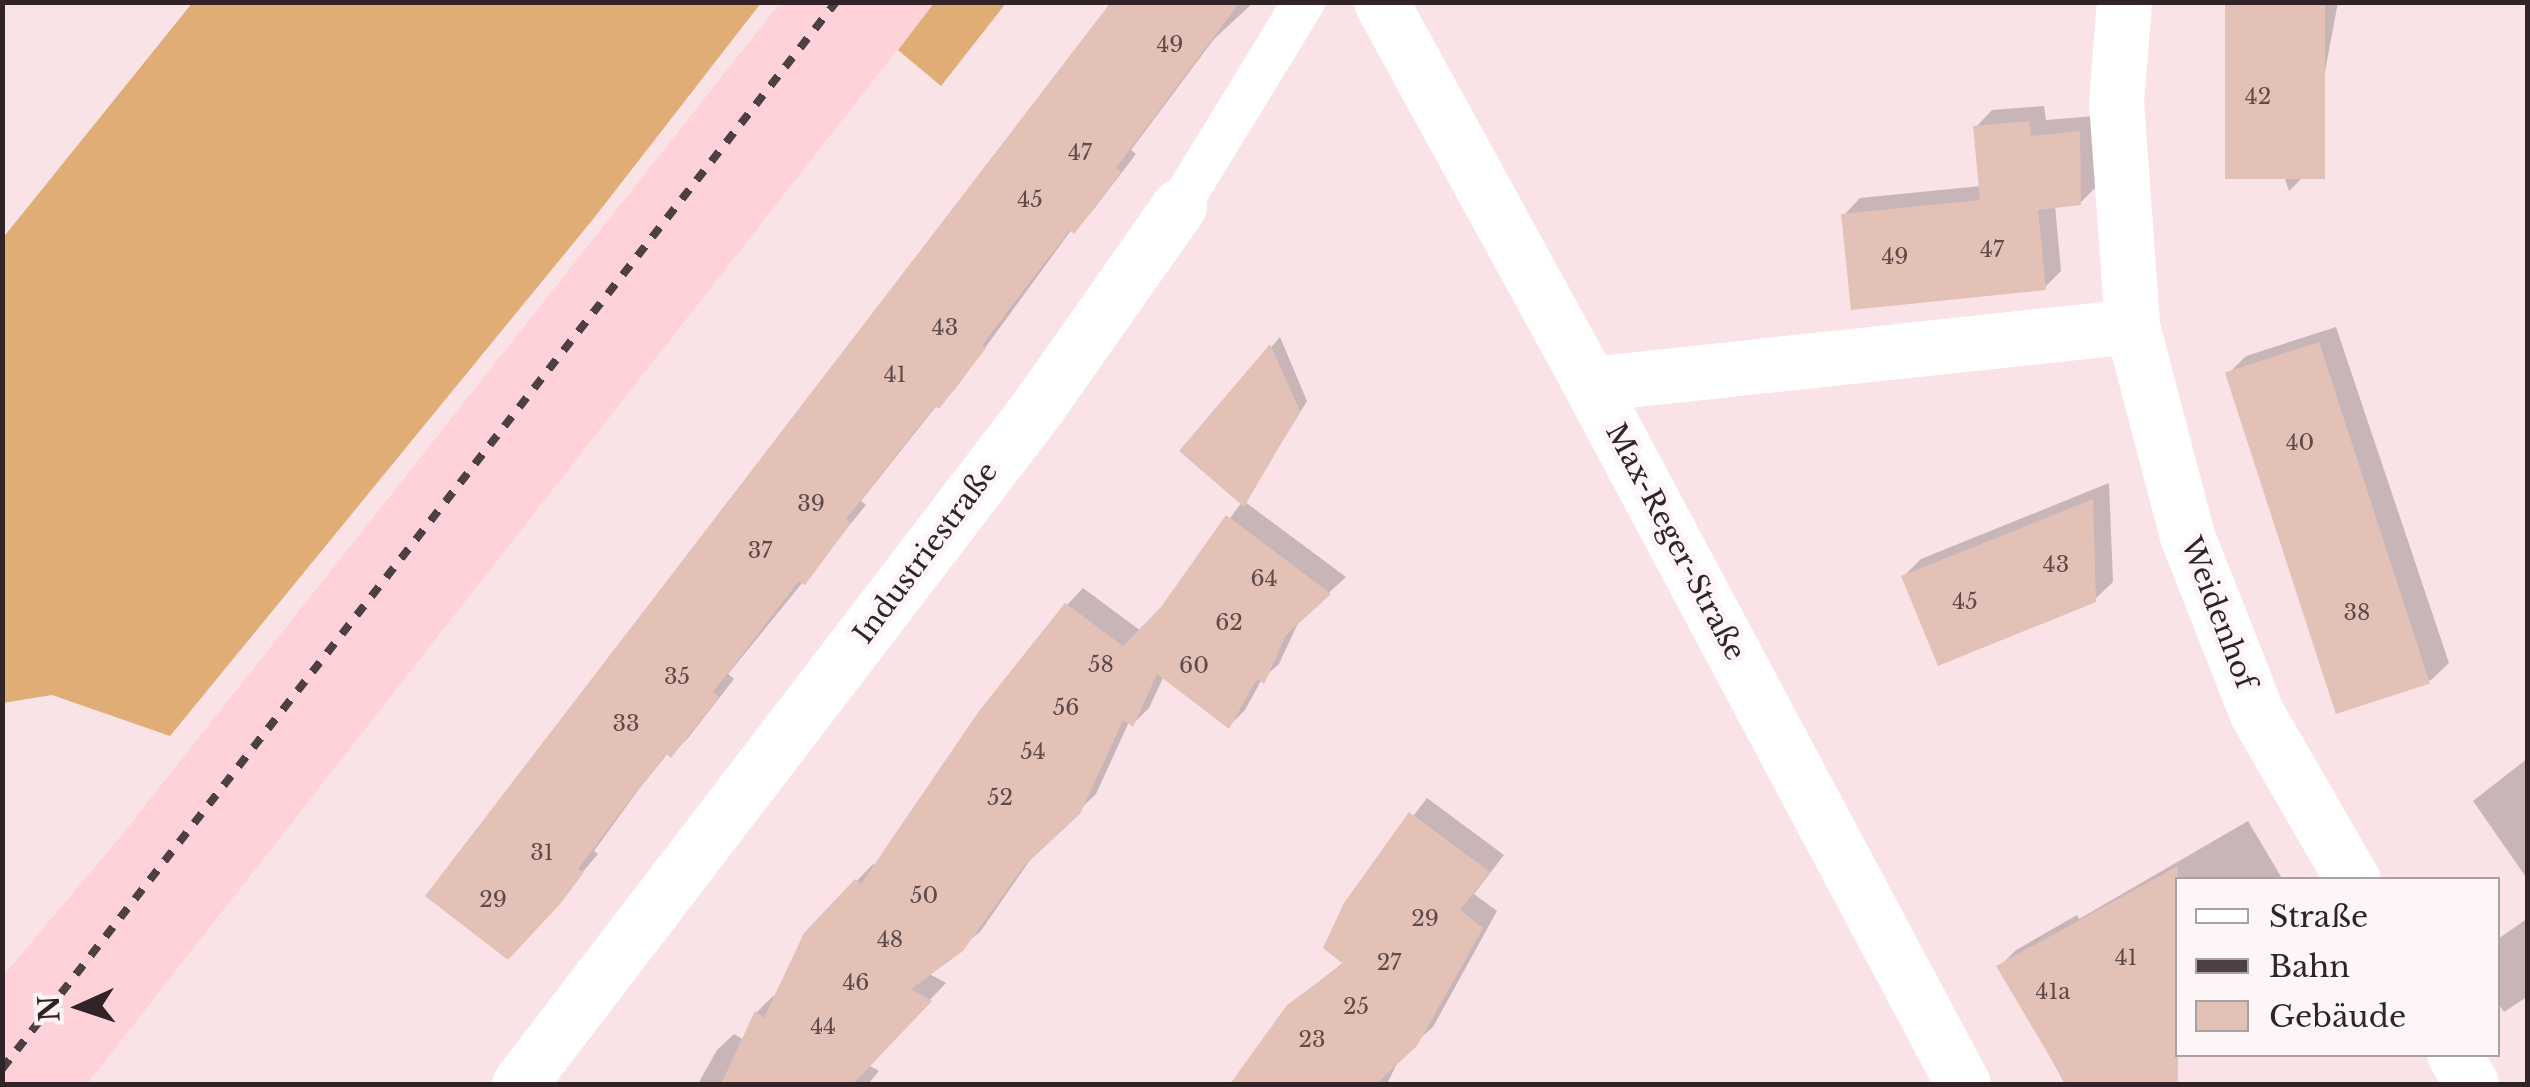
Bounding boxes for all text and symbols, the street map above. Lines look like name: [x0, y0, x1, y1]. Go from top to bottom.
house number: 49: [1156, 32, 1184, 58]
house number: 42: [2245, 84, 2271, 110]
house number: 47: [1068, 140, 1092, 166]
house number: 45: [1017, 187, 1043, 213]
house number: 47: [1980, 237, 2004, 263]
house number: 49: [1881, 244, 1909, 270]
house number: 43: [932, 315, 958, 341]
house number: 41: [884, 362, 906, 388]
street label: Max-Reger-Straße: [1598, 418, 1752, 666]
house number: 40: [2286, 430, 2314, 456]
street label: Industriestraße: [847, 456, 1005, 650]
house number: 39: [797, 491, 825, 517]
street label: Weidenhof: [2174, 532, 2262, 694]
house number: 37: [748, 538, 772, 564]
house number: 43: [2043, 552, 2069, 578]
house number: 64: [1250, 566, 1278, 592]
house number: 45: [1952, 589, 1978, 615]
house number: 38: [2344, 600, 2370, 626]
house number: 62: [1215, 610, 1243, 636]
house number: 58: [1088, 652, 1114, 678]
house number: 60: [1179, 653, 1209, 679]
house number: 35: [664, 664, 690, 690]
house number: 56: [1053, 695, 1079, 721]
house number: 33: [612, 711, 640, 737]
house number: 54: [1020, 739, 1046, 765]
house number: 52: [987, 785, 1013, 811]
house number: 31: [530, 840, 554, 866]
legend: [2175, 877, 2500, 1057]
house number: 50: [910, 883, 938, 909]
house number: 29: [479, 887, 507, 913]
text: Straße: [2269, 898, 2368, 935]
house number: 29: [1411, 906, 1439, 932]
house number: 48: [877, 927, 903, 953]
house number: 41: [2115, 945, 2137, 971]
text: Bahn: [2269, 948, 2350, 985]
house number: 27: [1377, 950, 1401, 976]
north arrow: [30, 957, 130, 1057]
house number: 46: [842, 970, 870, 996]
house number: 41a: [2036, 979, 2070, 1005]
house number: 25: [1343, 994, 1369, 1020]
text: N: [31, 995, 68, 1023]
text: Gebäude: [2269, 998, 2406, 1035]
house number: 44: [810, 1014, 836, 1040]
house number: 23: [1298, 1027, 1326, 1053]

